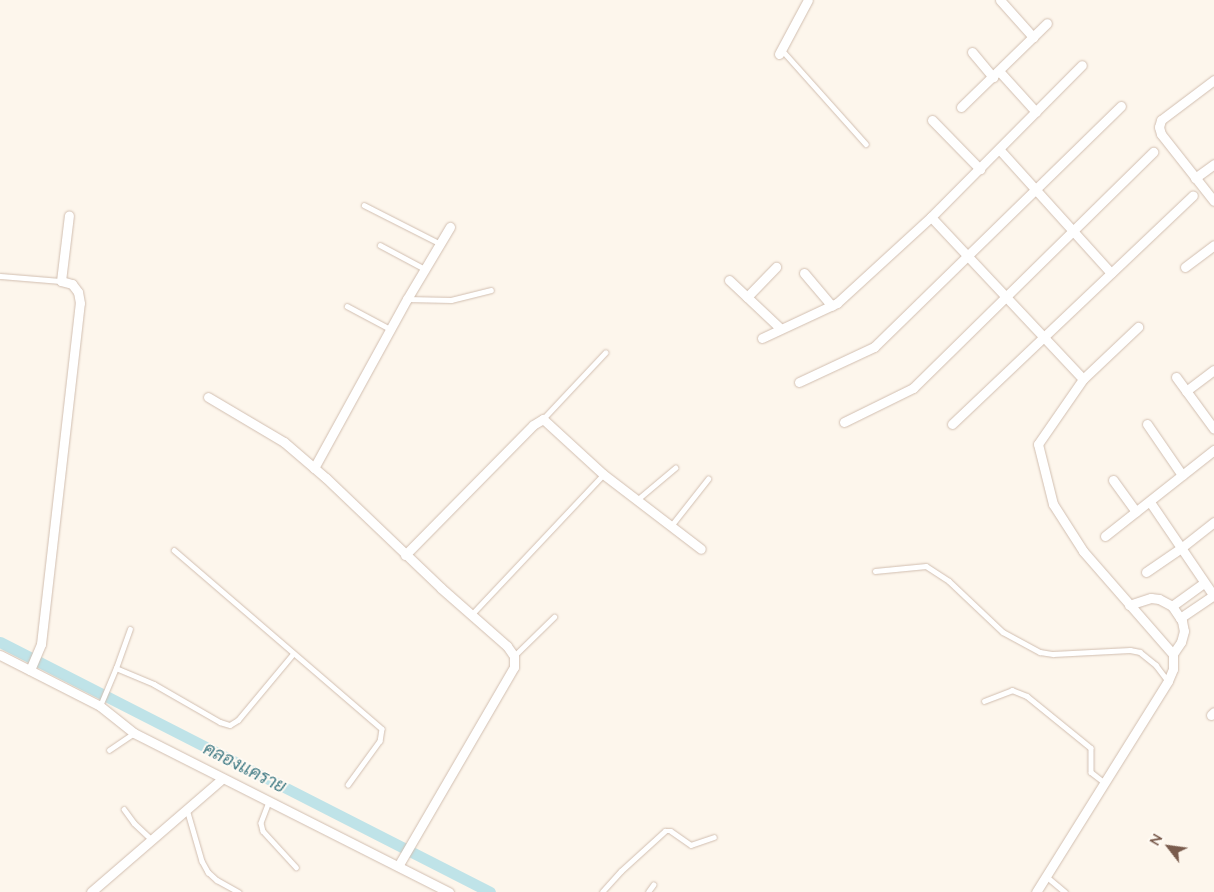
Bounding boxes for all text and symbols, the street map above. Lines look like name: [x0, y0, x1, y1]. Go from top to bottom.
water label: คลองเเคราย: [200, 737, 290, 797]
north arrow: [1144, 822, 1194, 872]
text: N: [1146, 830, 1166, 848]

